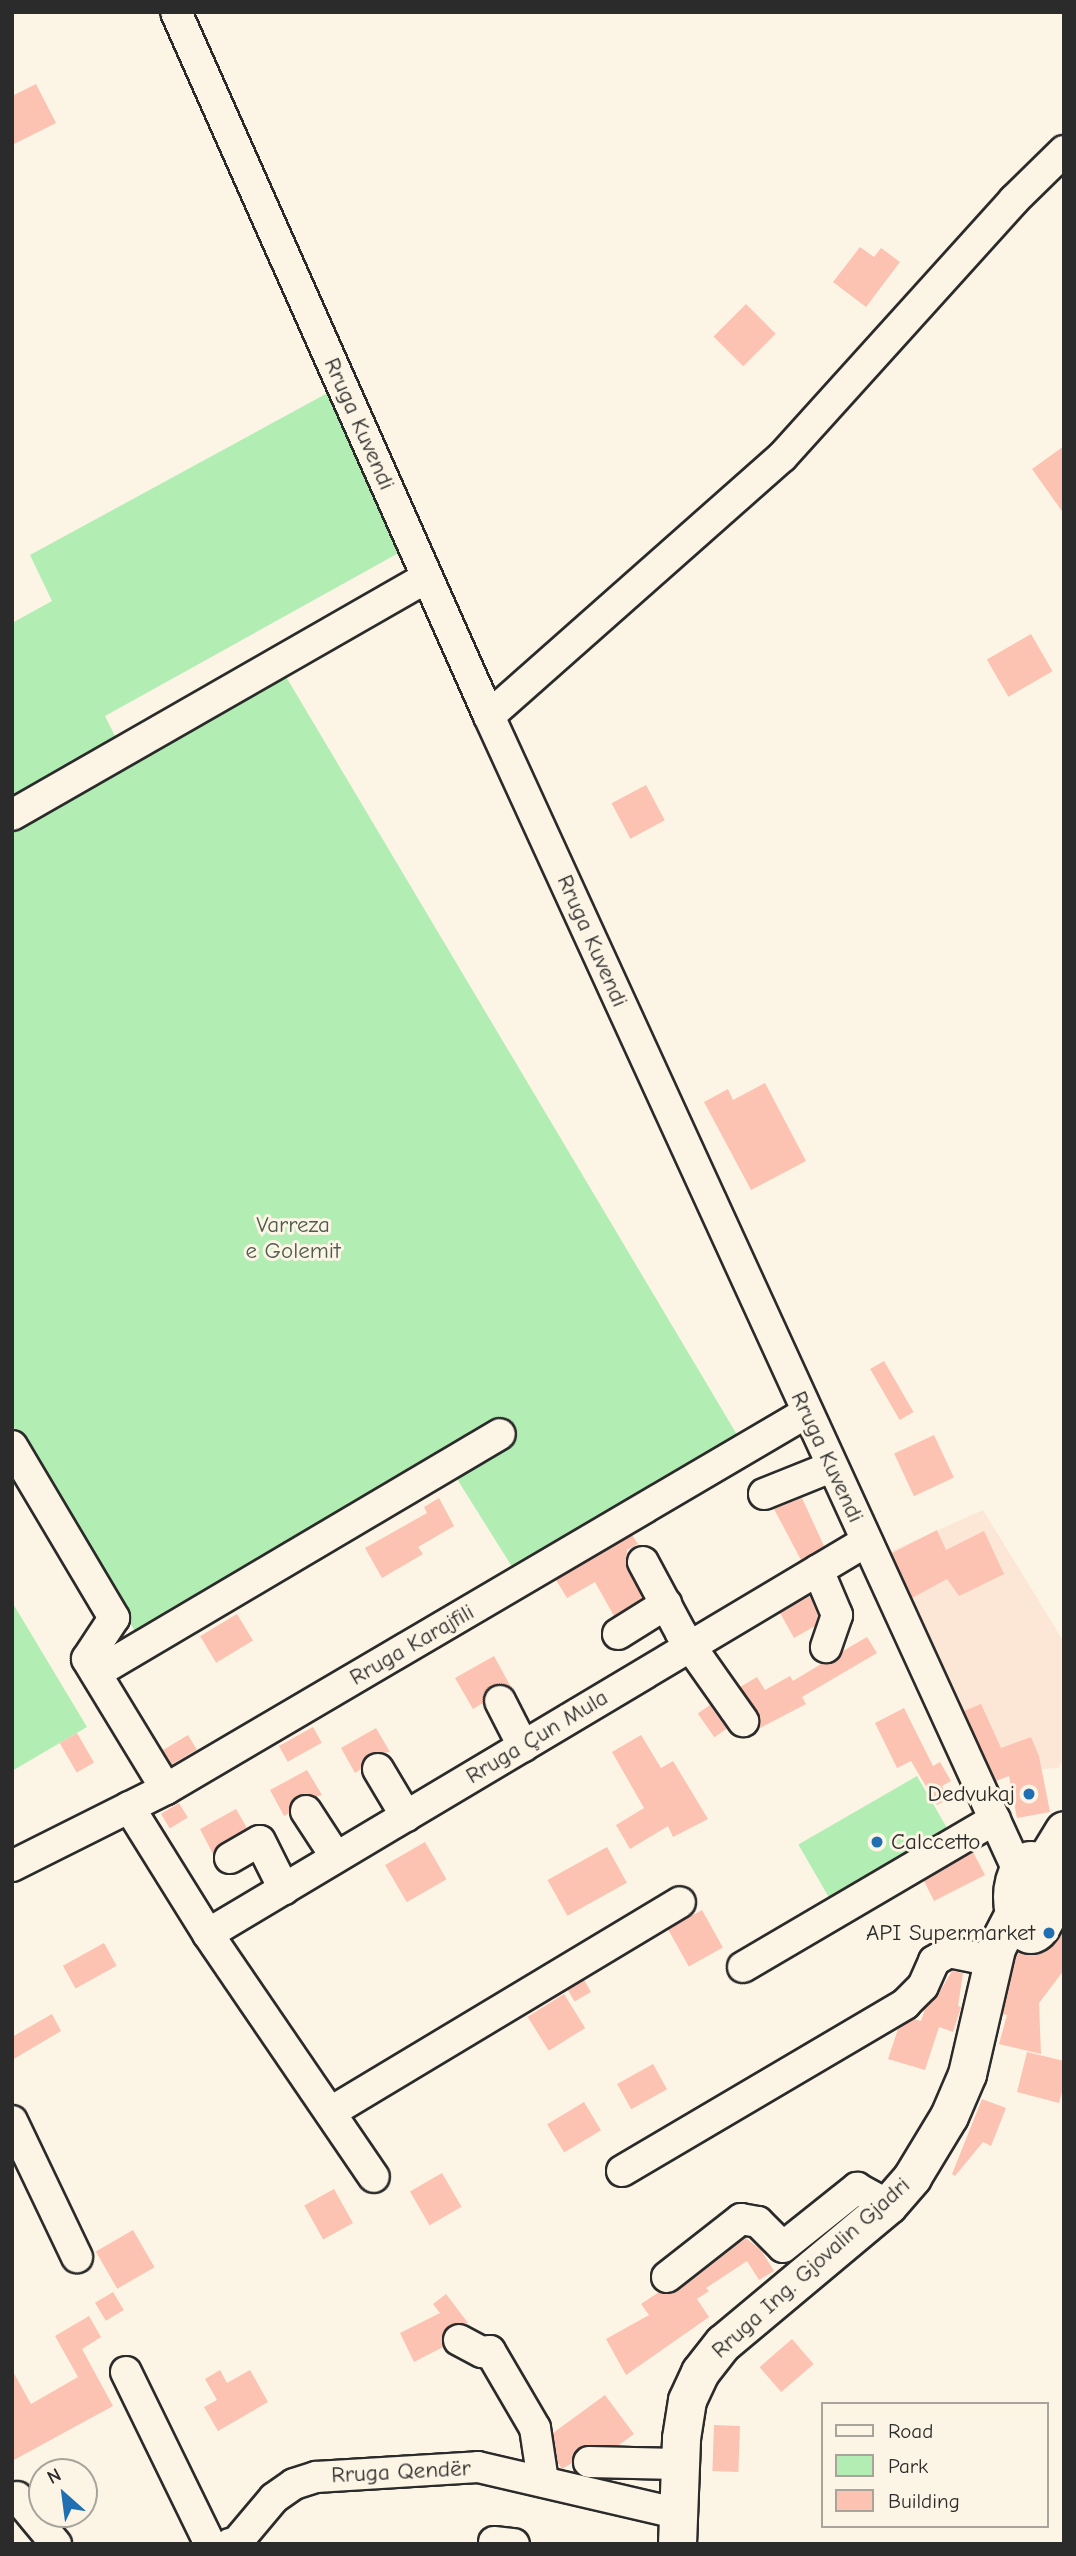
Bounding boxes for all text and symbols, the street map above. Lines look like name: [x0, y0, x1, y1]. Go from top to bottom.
street label: Rruga Kuvendi: [318, 354, 400, 494]
street label: Rruga Kuvendi: [551, 871, 633, 1011]
park label: Varreza e Golemit: [245, 1211, 341, 1265]
street label: Rruga Kuvendi: [785, 1387, 869, 1527]
street label: Rruga Karajfili: [345, 1598, 479, 1692]
street label: Rruga Çun Mula: [461, 1684, 613, 1790]
place label: Dedvukaj: [928, 1780, 1015, 1808]
marker: Dedvukaj: [1021, 1786, 1037, 1802]
place label: Calccetto: [891, 1828, 980, 1856]
marker: Calccetto: [869, 1834, 885, 1850]
place label: API Supermarket: [866, 1919, 1035, 1947]
marker: API Supermarket: [1041, 1925, 1057, 1941]
street label: Rruga Ing. Gjovalin Gjadri: [706, 2172, 916, 2364]
legend: [820, 2402, 1048, 2528]
text: Road: [888, 2419, 933, 2443]
text: Park: [888, 2454, 928, 2478]
street label: Rruga Qendër: [331, 2455, 471, 2489]
north arrow: [28, 2458, 98, 2528]
text: N: [43, 2464, 65, 2489]
text: Building: [888, 2489, 960, 2513]

